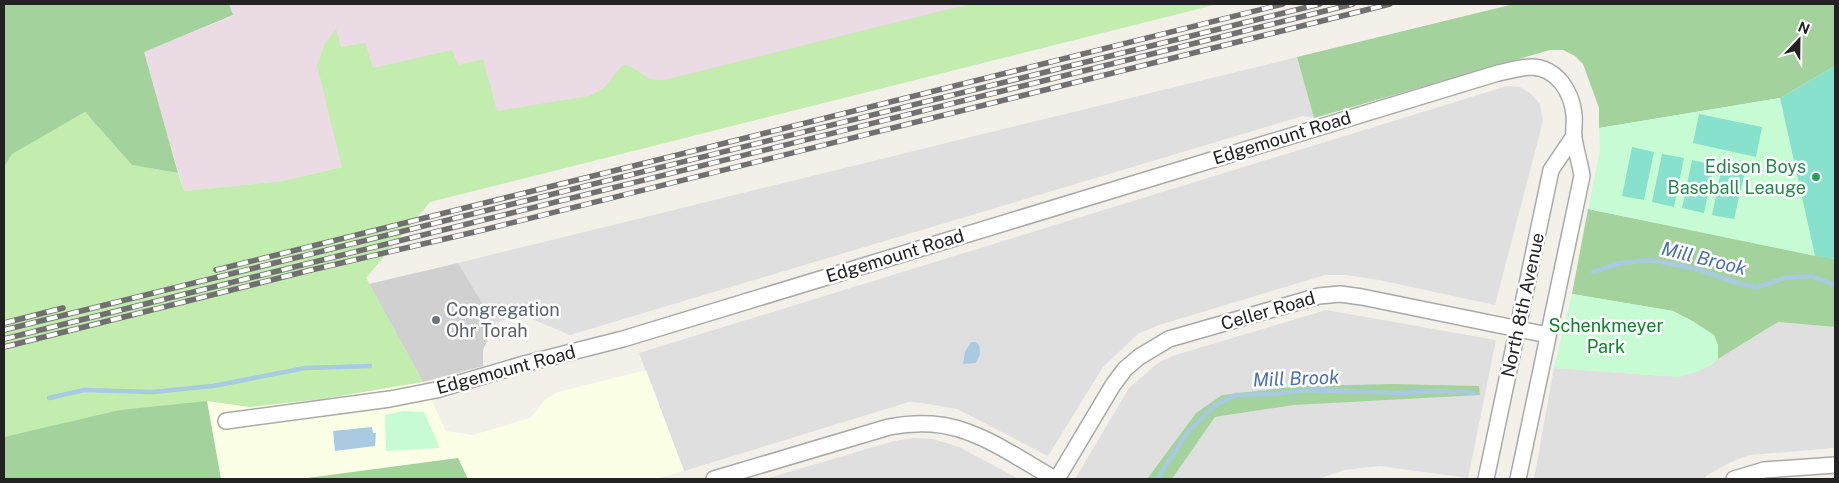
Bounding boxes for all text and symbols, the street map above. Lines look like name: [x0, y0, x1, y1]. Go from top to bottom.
north arrow: [1774, 15, 1824, 65]
text: N: [1796, 18, 1812, 37]
street label: Edgemount Road: [1210, 107, 1353, 168]
place label: Edison Boys Baseball Leauge: [1668, 156, 1806, 198]
marker: Edison Boys Baseball Leauge: [1810, 171, 1822, 183]
street label: Edgemount Road: [823, 225, 966, 286]
street label: North 8th Avenue: [1497, 231, 1548, 379]
water label: Mill Brook: [1659, 237, 1749, 279]
street label: Celler Road: [1218, 287, 1317, 334]
place label: Congregation Ohr Torah: [446, 299, 560, 341]
marker: Congregation Ohr Torah: [430, 314, 442, 326]
park label: Schenkmeyer Park: [1548, 315, 1664, 357]
street label: Edgemount Road: [434, 341, 578, 398]
water label: Mill Brook: [1252, 365, 1340, 391]

